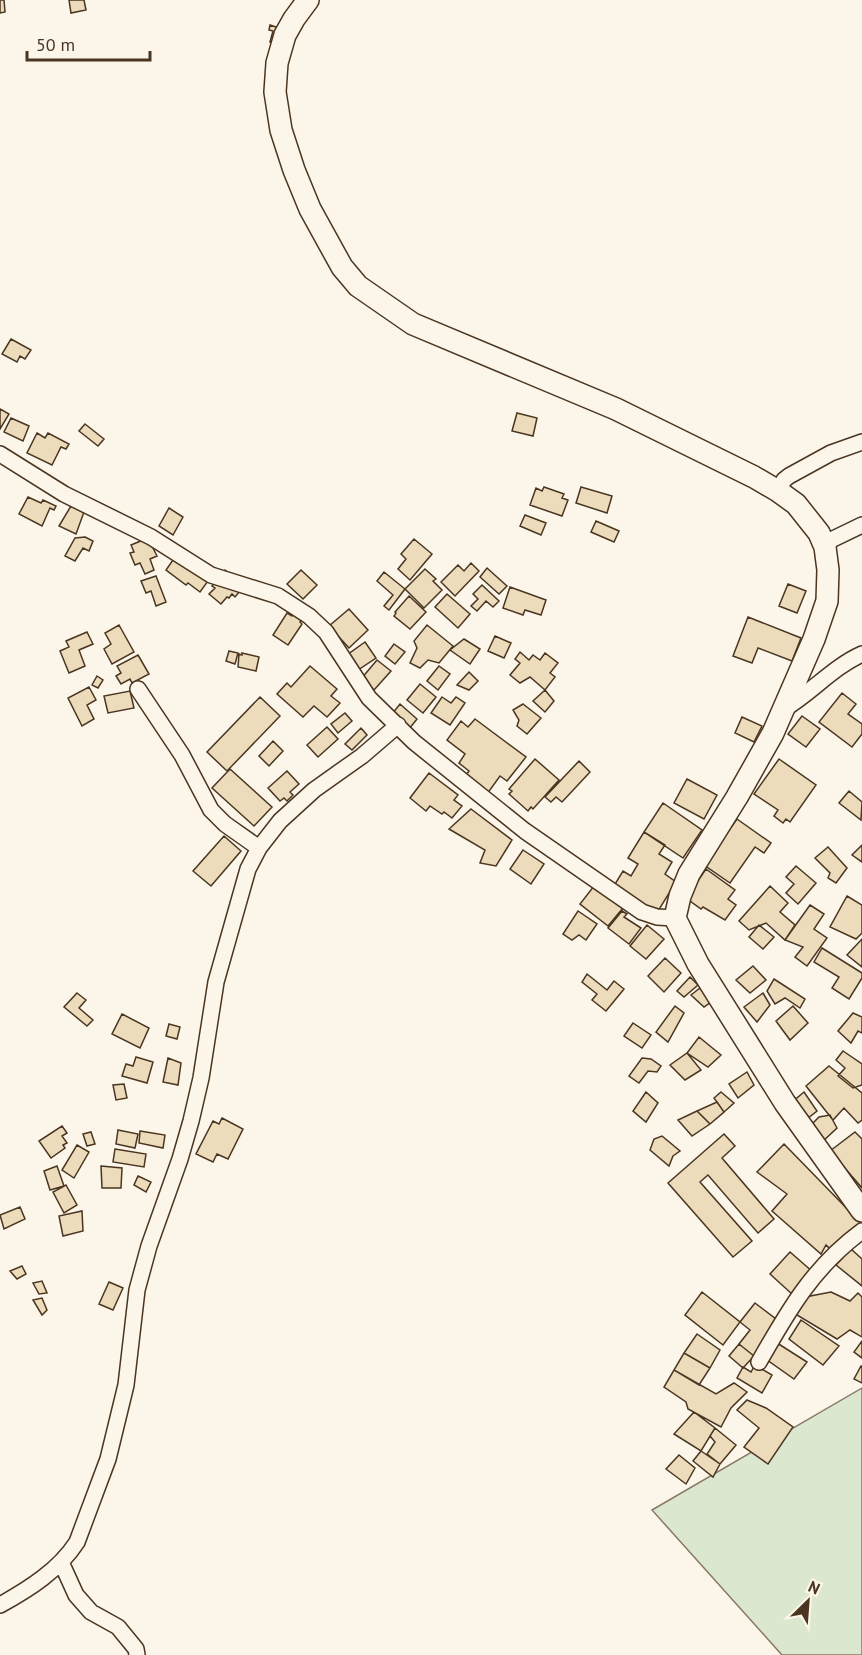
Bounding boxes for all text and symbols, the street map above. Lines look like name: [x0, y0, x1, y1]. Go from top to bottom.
scale bar: [27, 24, 150, 62]
text: 50 m: [36, 33, 75, 56]
north arrow: [778, 1571, 838, 1631]
text: N: [805, 1576, 823, 1599]

